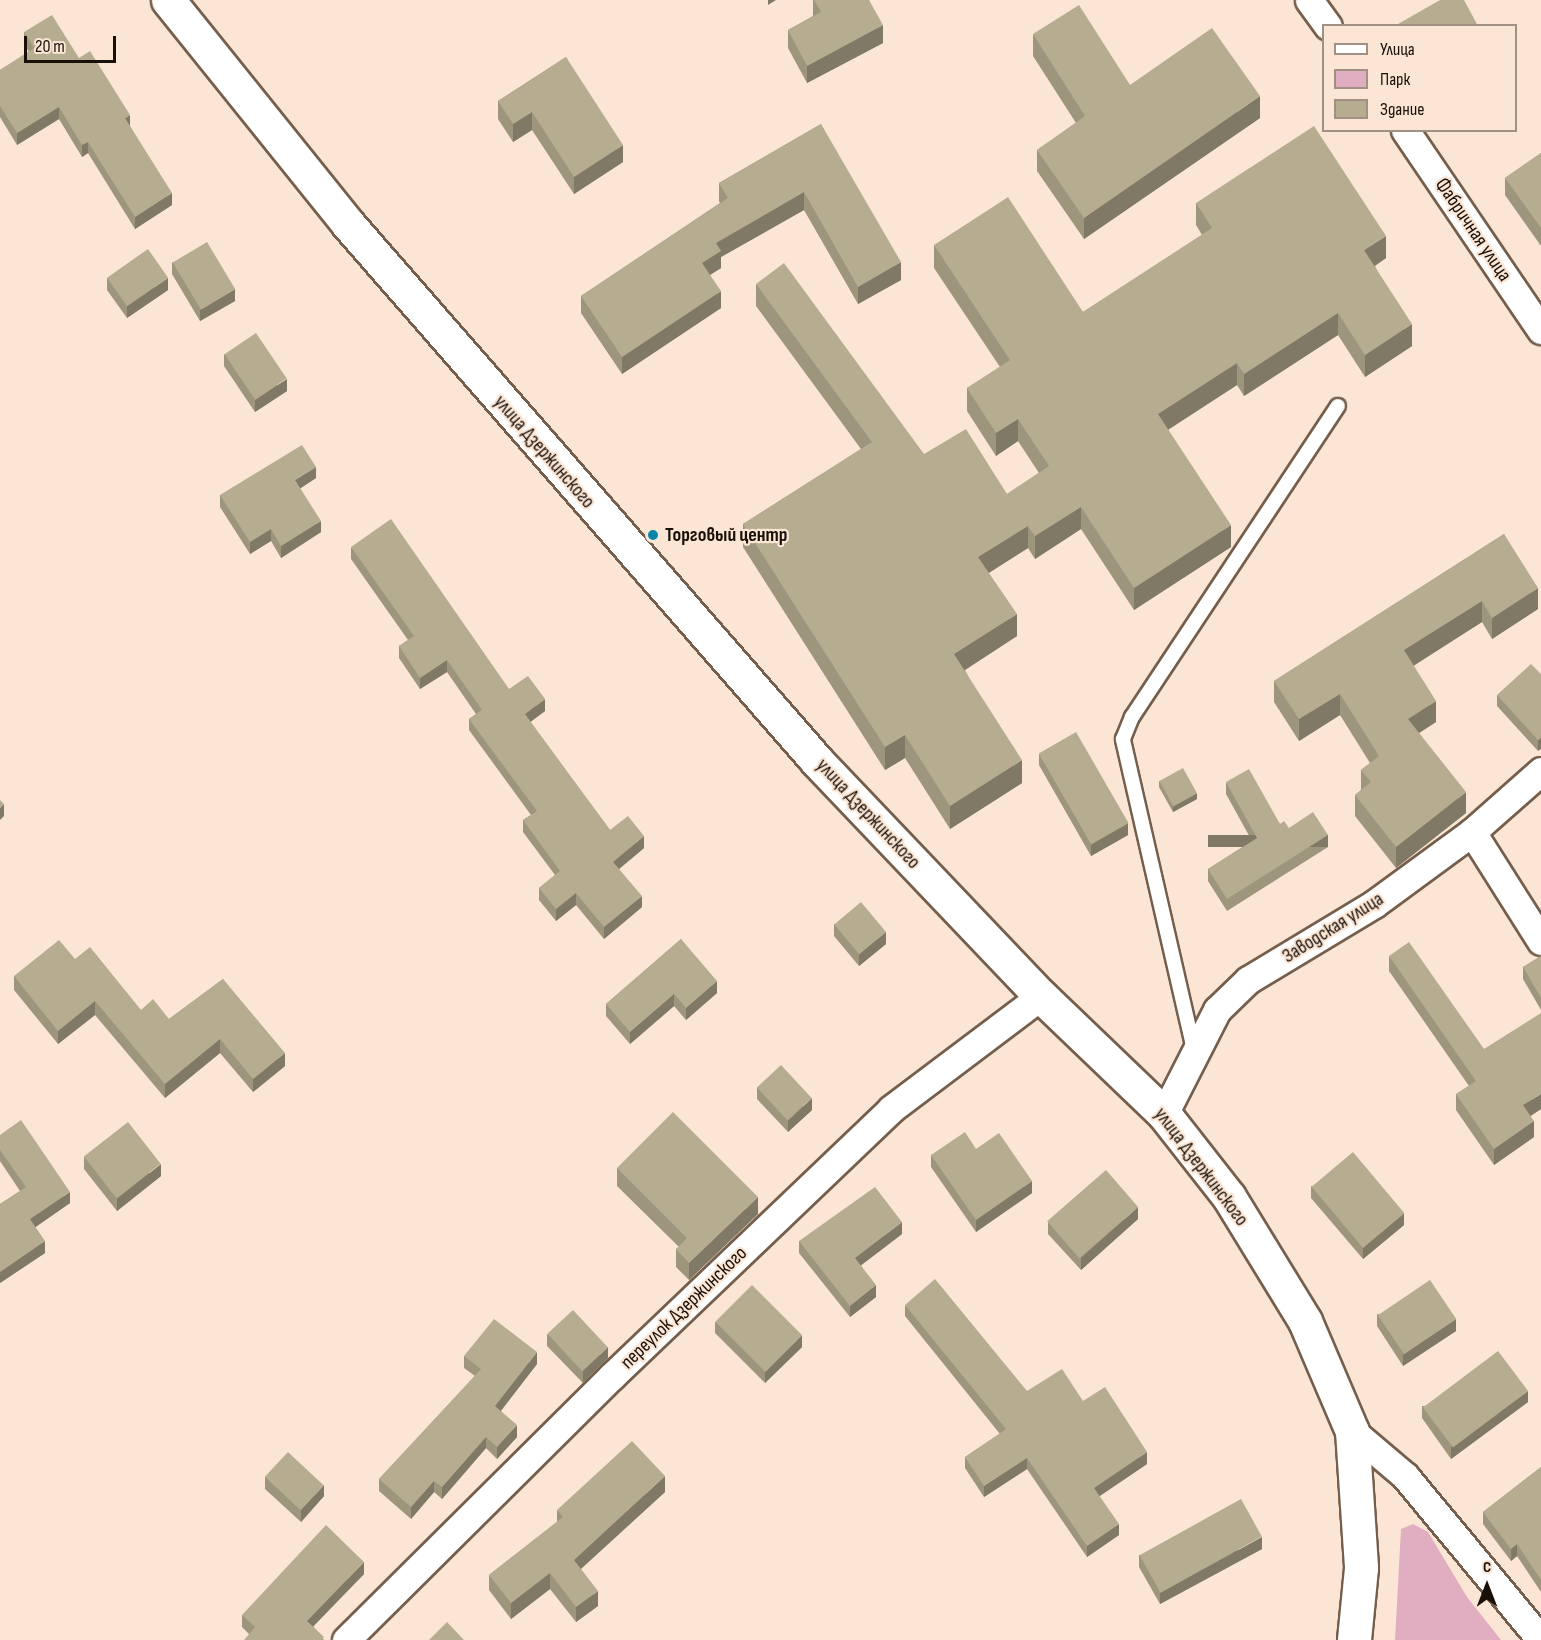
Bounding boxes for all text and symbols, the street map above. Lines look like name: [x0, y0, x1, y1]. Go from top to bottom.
scale bar: [27, 24, 118, 62]
legend: [1322, 24, 1517, 132]
text: 20 m: [35, 36, 65, 57]
text: Улица: [1380, 39, 1415, 60]
text: Парк: [1380, 69, 1410, 90]
text: Здание: [1380, 99, 1425, 120]
street label: Фабричная улица: [1430, 174, 1516, 286]
street label: улица Дзержинского: [488, 390, 600, 514]
place label: Торговый центр: [665, 523, 787, 547]
marker: Торговый центр: [646, 528, 660, 542]
street label: улица Дзержинского: [811, 754, 925, 874]
street label: Заводская улица: [1278, 887, 1388, 969]
street label: улица Дзержинского: [1149, 1103, 1253, 1231]
street label: переулок Дзержинского: [616, 1242, 752, 1374]
north arrow: [1457, 1556, 1517, 1616]
text: С: [1483, 1558, 1491, 1577]

